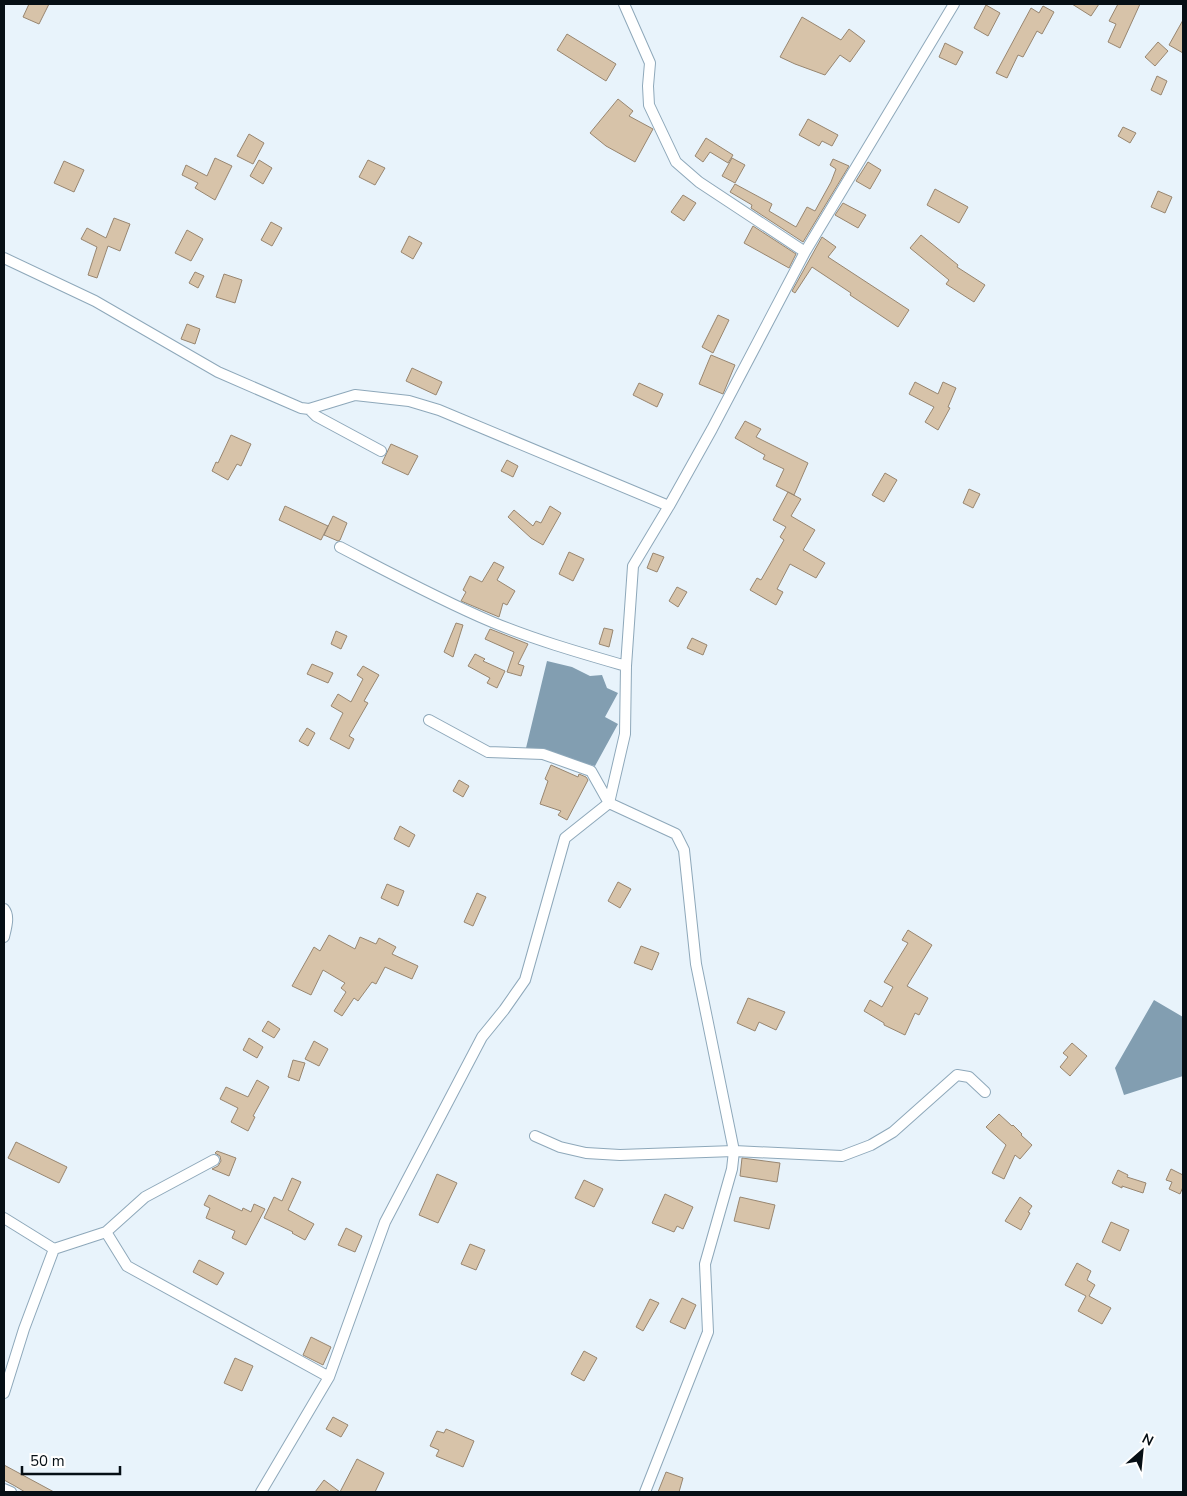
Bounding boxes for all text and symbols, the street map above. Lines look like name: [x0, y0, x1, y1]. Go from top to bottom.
north arrow: [1117, 1426, 1167, 1476]
text: N: [1139, 1429, 1157, 1451]
scale bar: [22, 1444, 120, 1476]
text: 50 m: [30, 1451, 65, 1471]

